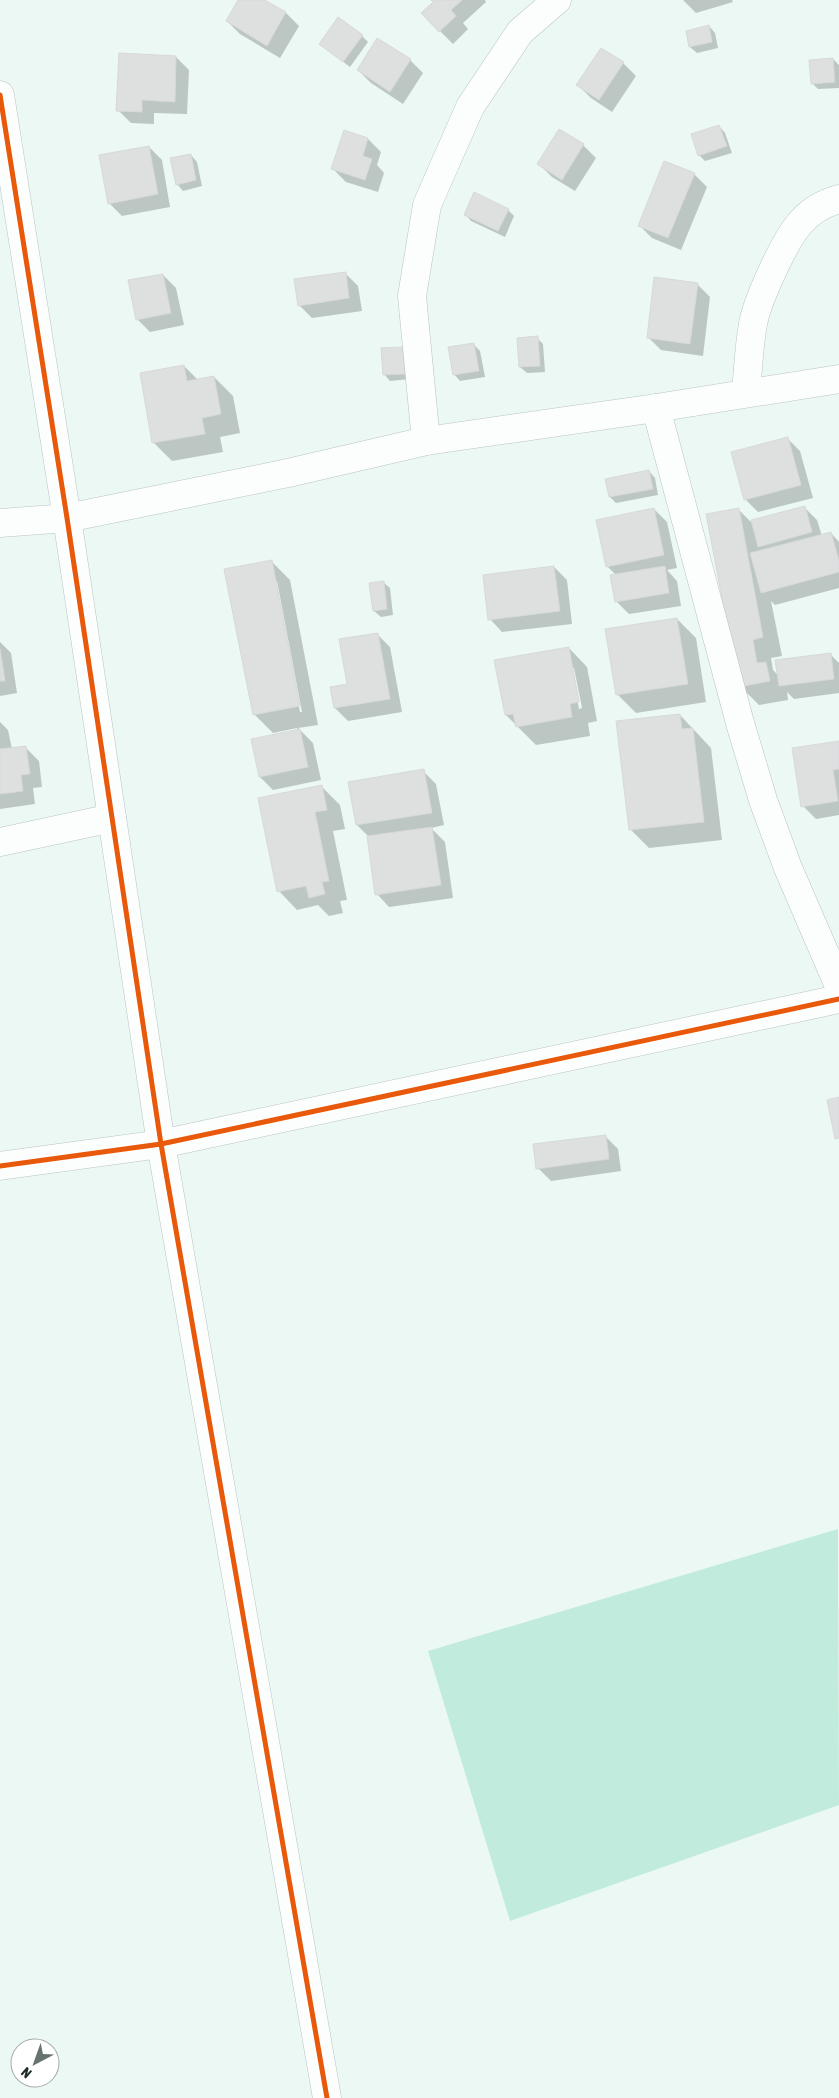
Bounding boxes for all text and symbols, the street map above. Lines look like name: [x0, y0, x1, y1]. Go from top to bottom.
north arrow: [10, 2038, 60, 2088]
text: N: [18, 2064, 35, 2082]

